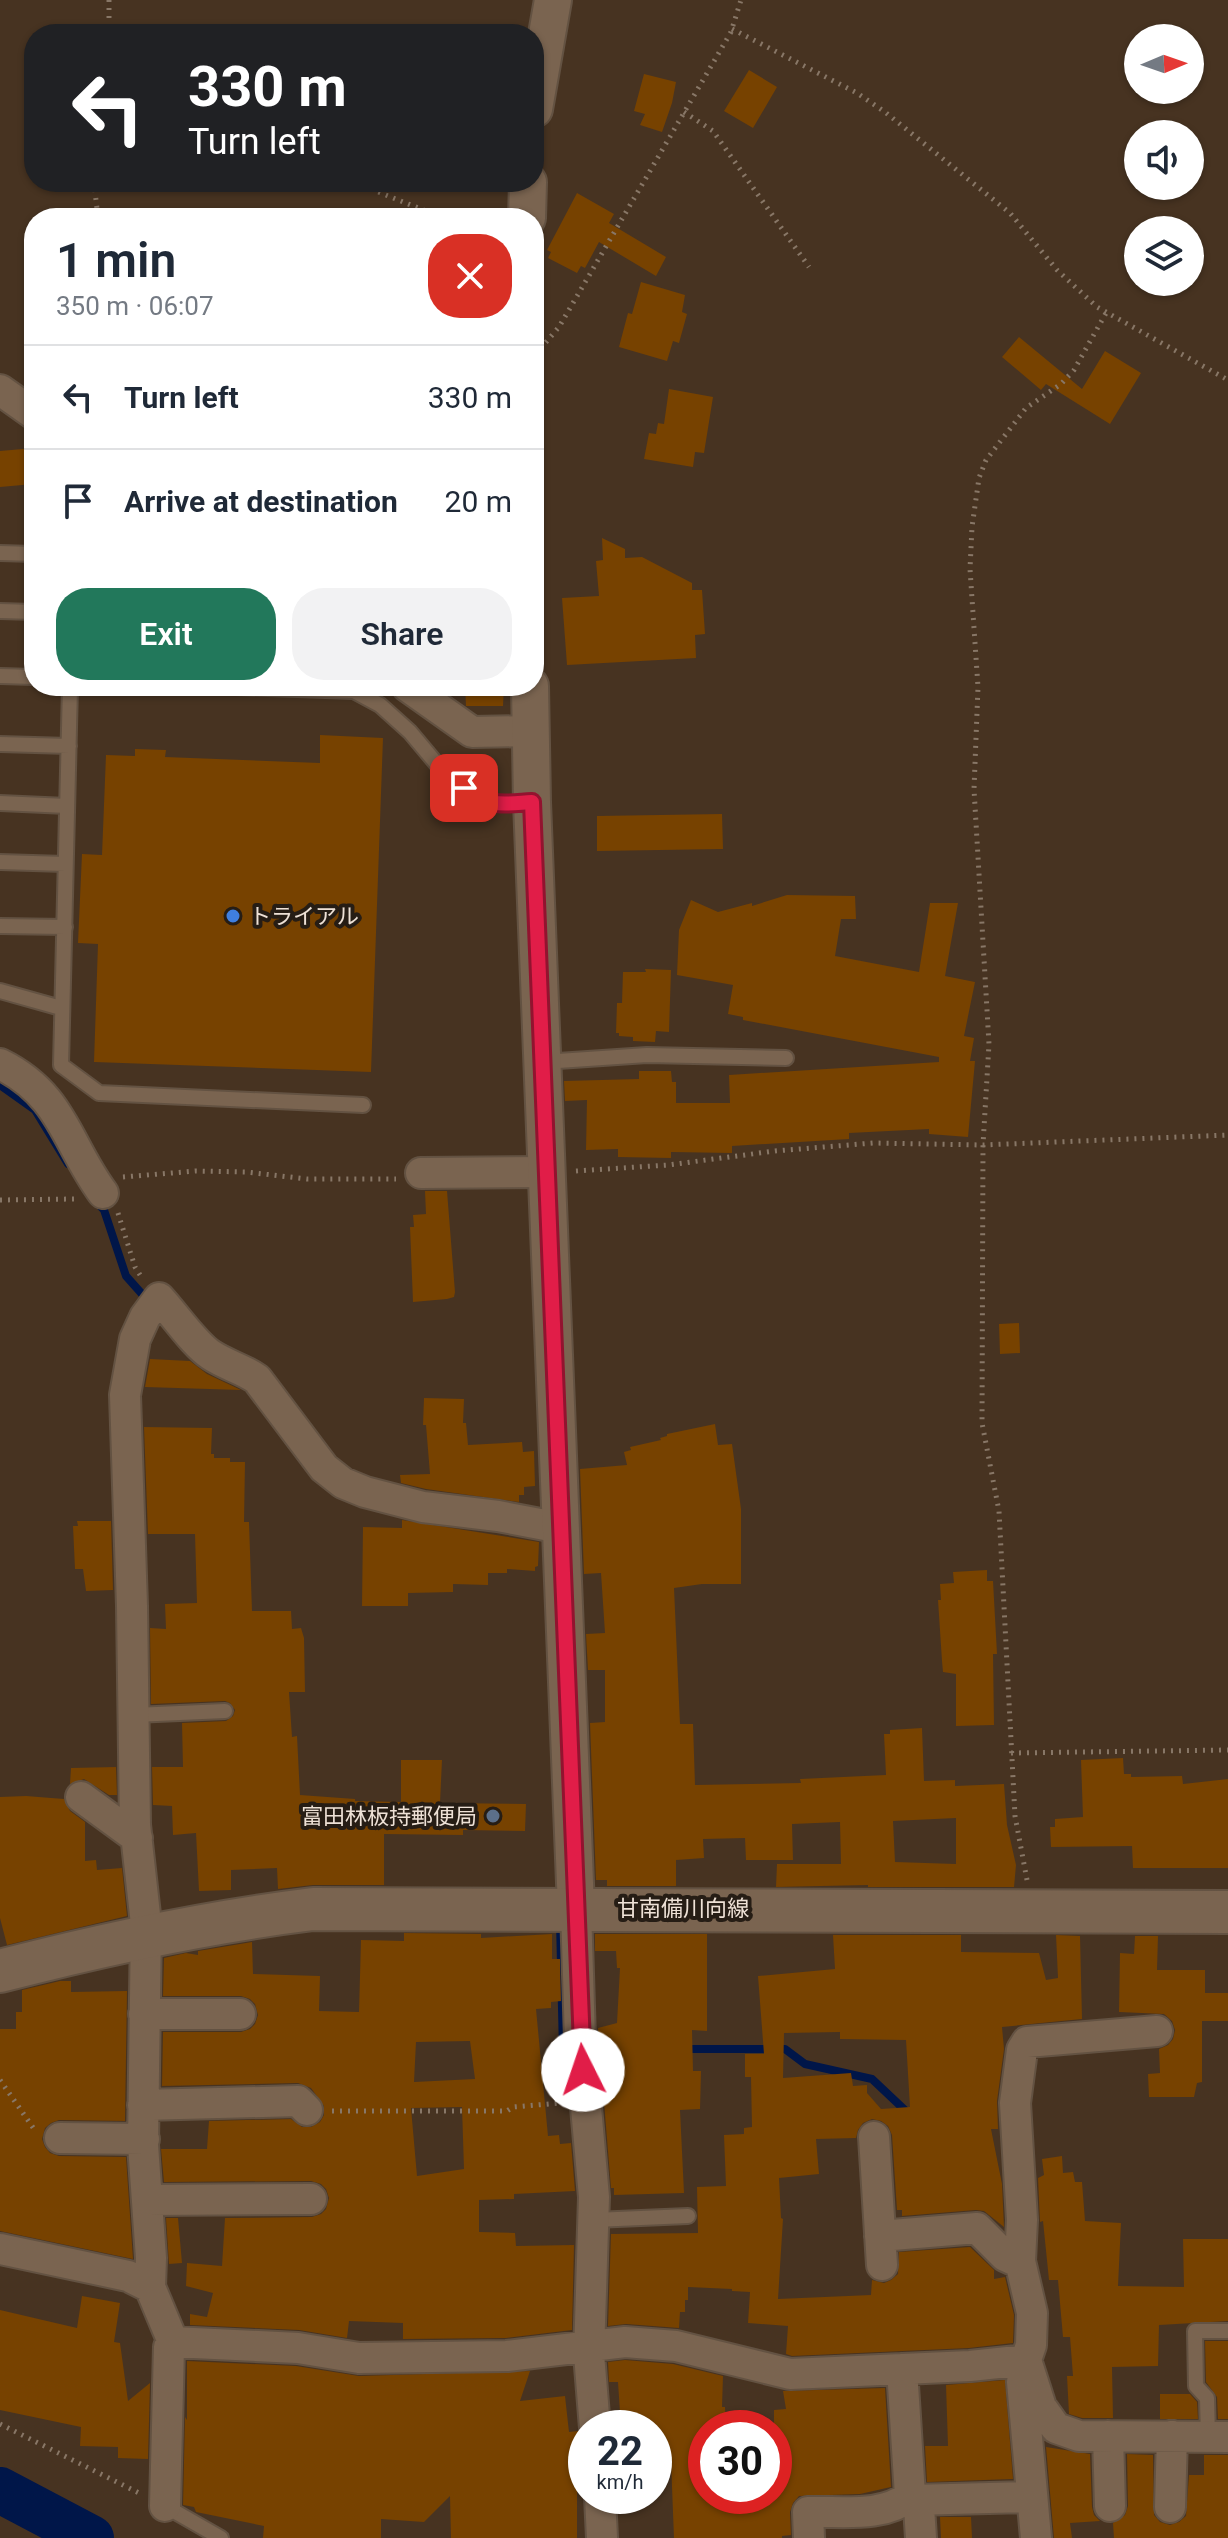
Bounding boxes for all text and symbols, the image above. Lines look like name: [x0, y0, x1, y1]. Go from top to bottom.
north arrow: [1124, 24, 1204, 104]
map controls: [1124, 24, 1204, 296]
text: 330 m: [188, 54, 347, 120]
icon: left: [56, 56, 160, 160]
button: sound: [1124, 120, 1204, 200]
text: Turn left: [188, 121, 321, 163]
button: layers: [1124, 216, 1204, 296]
text: 1 min: [56, 232, 176, 289]
button: close: [428, 234, 512, 318]
text: 350 m · 06:07: [56, 291, 214, 321]
icon: left: [56, 375, 100, 419]
text: Turn left: [124, 380, 239, 415]
text: 330 m: [428, 380, 512, 415]
icon: arrive: [56, 479, 100, 523]
text: Arrive at destination: [124, 484, 398, 519]
text: 20 m: [445, 484, 512, 519]
button: Exit: [56, 588, 276, 680]
button: Share: [292, 588, 512, 680]
pin: [430, 754, 498, 822]
icon: arrive: [442, 766, 486, 810]
place label: トライアル: [249, 904, 359, 929]
marker: トライアル: [224, 907, 242, 925]
place label: 富田林板持郵便局: [301, 1804, 477, 1829]
marker: 富田林板持郵便局: [484, 1807, 502, 1825]
street label: 甘南備川向線: [617, 1896, 749, 1921]
position arrow: [541, 2028, 625, 2112]
speed limit sign: 30: [688, 2410, 792, 2514]
text: 22: [597, 2428, 643, 2475]
text: km/h: [597, 2470, 643, 2494]

